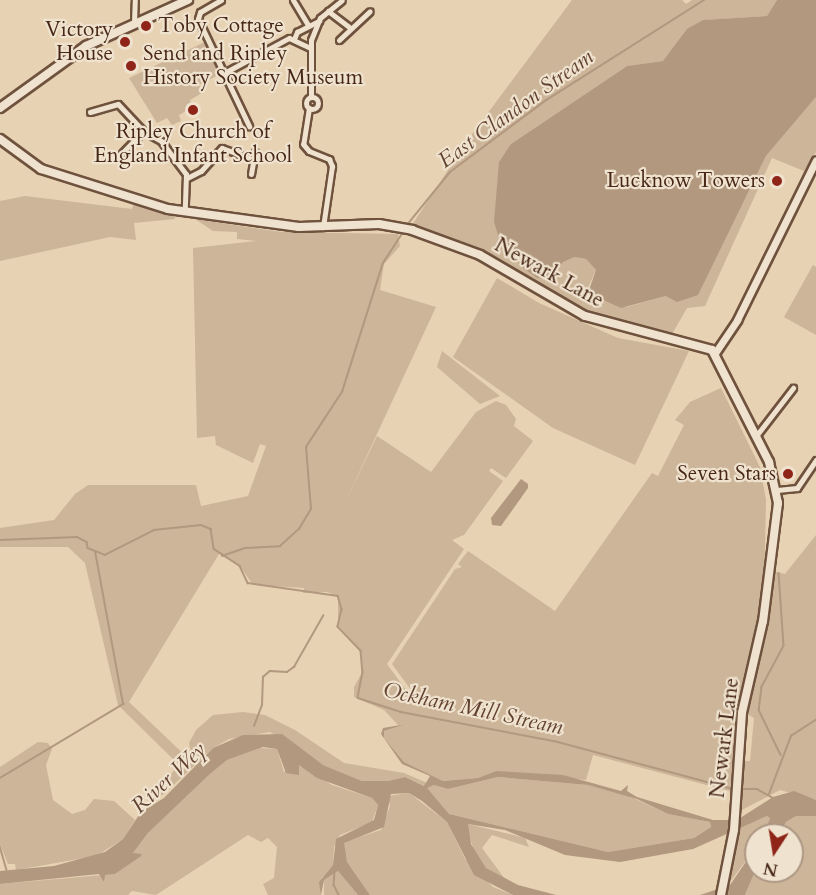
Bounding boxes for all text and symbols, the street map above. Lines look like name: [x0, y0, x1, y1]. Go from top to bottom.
place label: Toby Cottage: [158, 13, 284, 39]
place label: Victory House: [45, 17, 113, 67]
marker: Toby Cottage: [139, 19, 153, 33]
marker: Victory House: [118, 35, 132, 49]
place label: Send and Ripley History Society Museum: [143, 41, 363, 91]
water label: East Clandon Stream: [433, 44, 599, 174]
marker: Send and Ripley History Society Museum: [124, 59, 138, 73]
marker: Ripley Church of England Infant School: [186, 103, 200, 117]
place label: Ripley Church of England Infant School: [94, 119, 292, 169]
place label: Lucknow Towers: [606, 168, 765, 194]
marker: Lucknow Towers: [770, 174, 784, 188]
street label: Newark Lane: [490, 233, 608, 313]
place label: Seven Stars: [677, 461, 776, 487]
marker: Seven Stars: [781, 467, 795, 481]
street label: Newark Lane: [705, 676, 745, 800]
water label: Ockham Mill Stream: [381, 677, 565, 741]
water label: River Wey: [126, 737, 212, 819]
north arrow: [744, 823, 804, 883]
text: N: [762, 856, 780, 881]

